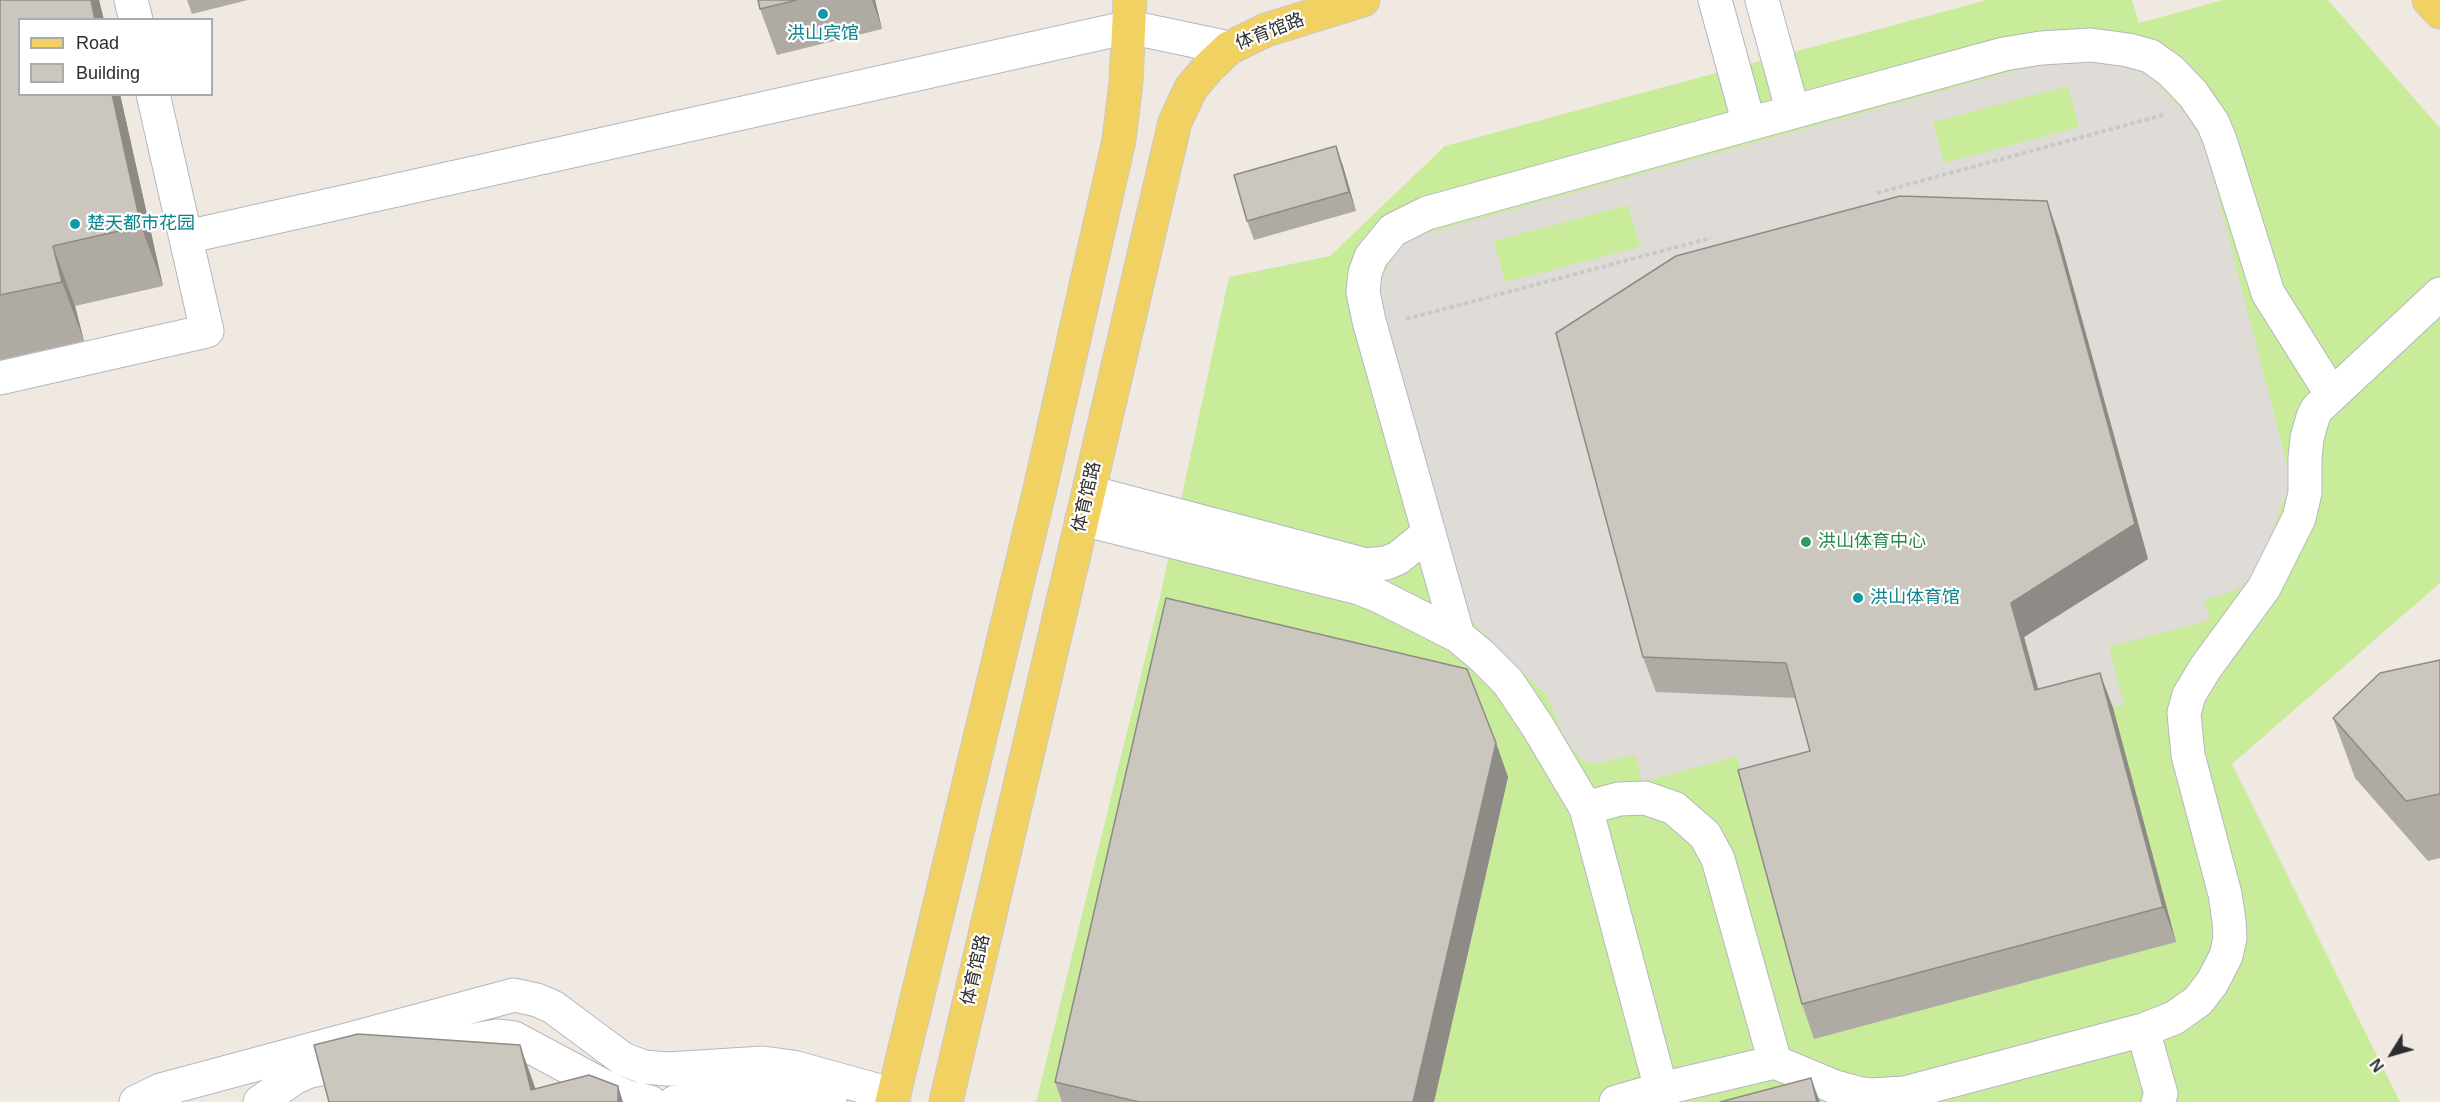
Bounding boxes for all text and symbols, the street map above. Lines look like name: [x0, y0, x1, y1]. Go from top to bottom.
marker: 洪山宾馆: [816, 7, 830, 21]
street label: 体育馆路: [1233, 9, 1307, 55]
legend: [18, 18, 213, 96]
place label: 洪山宾馆: [787, 23, 859, 45]
text: Road: [76, 33, 119, 53]
text: Building: [76, 63, 140, 83]
place label: 楚天都市花园: [87, 213, 195, 235]
marker: 楚天都市花园: [68, 217, 82, 231]
street label: 体育馆路: [1068, 459, 1106, 535]
place label: 洪山体育中心: [1818, 531, 1926, 553]
marker: 洪山体育中心: [1799, 535, 1813, 549]
place label: 洪山体育馆: [1870, 587, 1960, 609]
marker: 洪山体育馆: [1851, 591, 1865, 605]
street label: 体育馆路: [957, 932, 995, 1008]
north arrow: [2362, 1024, 2422, 1084]
text: N: [2367, 1055, 2387, 1075]

